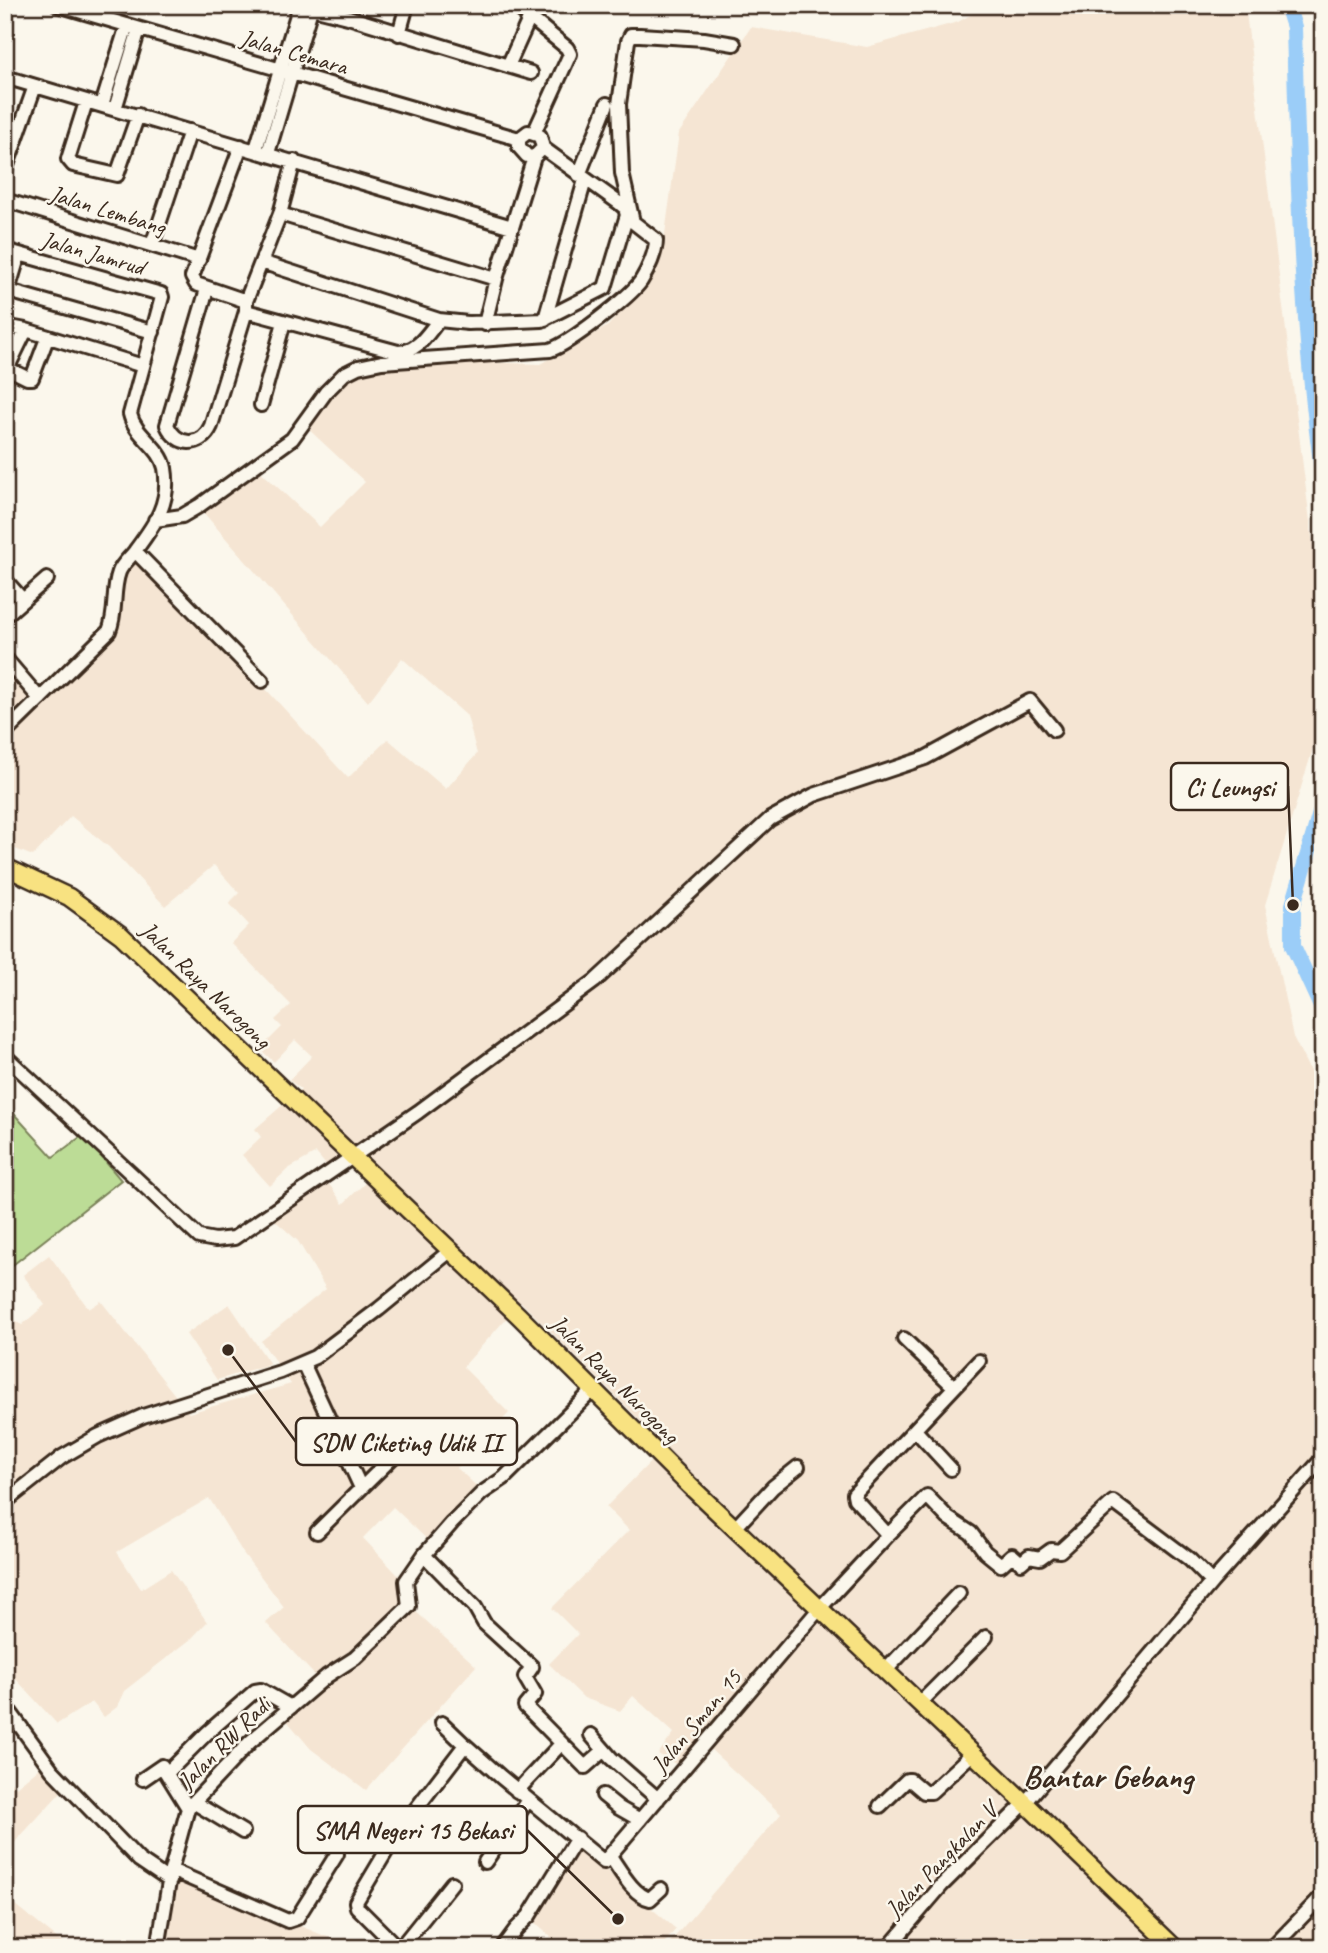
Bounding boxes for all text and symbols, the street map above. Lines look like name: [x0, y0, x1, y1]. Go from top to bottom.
street label: Jalan Cemara: [236, 22, 352, 82]
street label: Jalan Lembang: [46, 178, 171, 242]
street label: Jalan Jamrud: [37, 224, 151, 283]
callout: Ci Leungsi: [1171, 763, 1288, 810]
text: Ci Leungsi: [1186, 771, 1278, 804]
street label: Jalan Raya Narogong: [133, 914, 279, 1056]
street label: Jalan Raya Narogong: [543, 1307, 687, 1451]
callout: SDN Ciketing Udik II: [296, 1418, 517, 1465]
text: SDN Ciketing Udik II: [310, 1426, 507, 1459]
street label: Jalan Sman. 15: [643, 1662, 749, 1780]
street label: Jalan RW Radi: [171, 1689, 278, 1796]
district label: Bantar Gebang: [1023, 1756, 1195, 1797]
street label: Jalan Pangkalan V: [878, 1793, 1006, 1925]
callout: SMA Negeri 15 Bekasi: [298, 1806, 527, 1853]
text: SMA Negeri 15 Bekasi: [313, 1814, 517, 1847]

